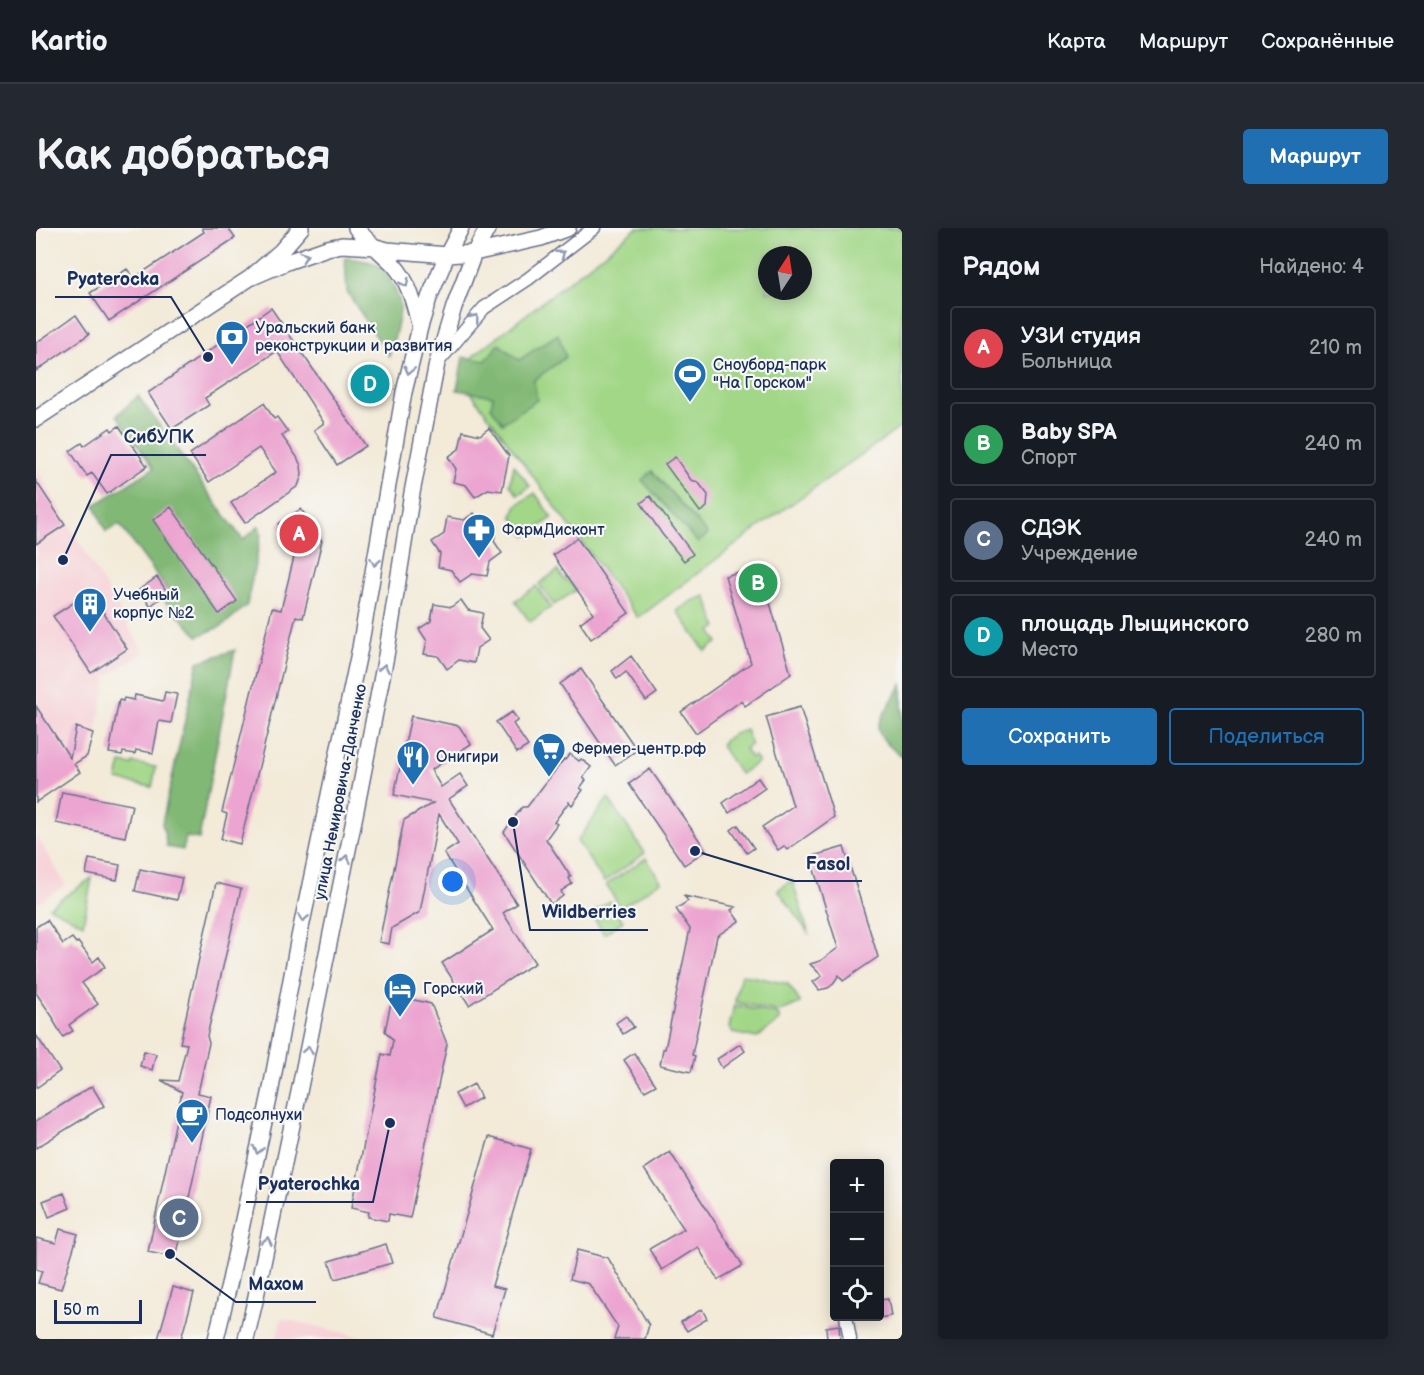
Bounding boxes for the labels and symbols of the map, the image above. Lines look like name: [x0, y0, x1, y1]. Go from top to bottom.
north arrow: [758, 246, 812, 300]
one-way arrow: [554, 250, 565, 261]
one-way arrow: [298, 251, 309, 264]
callout: Pyaterocka: [55, 261, 171, 297]
text: Pyaterocka: [67, 269, 159, 290]
one-way arrow: [398, 277, 409, 287]
one-way arrow: [468, 314, 479, 325]
bank icon: Уральский банк реконструкции и развития: [214, 319, 250, 366]
place label: Уральский банк реконструкции и развития: [255, 319, 452, 356]
sports icon: Сноуборд-парк "На Горском": [672, 356, 708, 403]
place label: Сноуборд-парк "На Горском": [713, 356, 827, 393]
pin: D: [350, 362, 390, 406]
one-way arrow: [404, 365, 417, 375]
callout: СибУПК: [111, 419, 206, 455]
text: СибУПК: [124, 427, 195, 448]
pin: A: [280, 512, 318, 556]
pharmacy icon: ФармДисконт: [461, 512, 497, 559]
place label: ФармДисконт: [502, 521, 605, 540]
one-way arrow: [369, 557, 382, 567]
pin: B: [738, 560, 778, 606]
building icon: Учебный корпус №2: [72, 586, 108, 633]
place label: Учебный корпус №2: [113, 586, 195, 623]
one-way arrow: [377, 663, 390, 673]
street label: улица Немировича-Данченко: [311, 682, 371, 902]
supermarket icon: Фермер-центр.рф: [531, 731, 567, 778]
restaurant icon: Онигири: [395, 739, 431, 786]
place label: Фермер-центр.рф: [572, 740, 706, 759]
place label: Онигири: [436, 748, 499, 767]
callout: Fasol: [794, 845, 862, 881]
one-way arrow: [339, 854, 352, 864]
text: Fasol: [806, 854, 850, 875]
your location: [438, 867, 467, 896]
callout: Wildberries: [530, 894, 648, 930]
text: Wildberries: [542, 902, 636, 923]
one-way arrow: [297, 912, 310, 922]
hotel icon: Горский: [382, 971, 418, 1018]
place label: Горский: [423, 980, 484, 999]
one-way arrow: [301, 1045, 314, 1055]
cafe icon: Подсолнухи: [174, 1097, 210, 1144]
place label: Подсолнухи: [215, 1106, 302, 1125]
one-way arrow: [252, 1145, 265, 1155]
callout: Pyaterochka: [246, 1166, 373, 1202]
text: Pyaterochka: [258, 1174, 360, 1195]
pin: C: [160, 1196, 198, 1240]
one-way arrow: [260, 1236, 273, 1246]
callout: Махом: [236, 1266, 316, 1302]
text: Махом: [248, 1274, 304, 1295]
scale bar: [54, 1297, 142, 1324]

